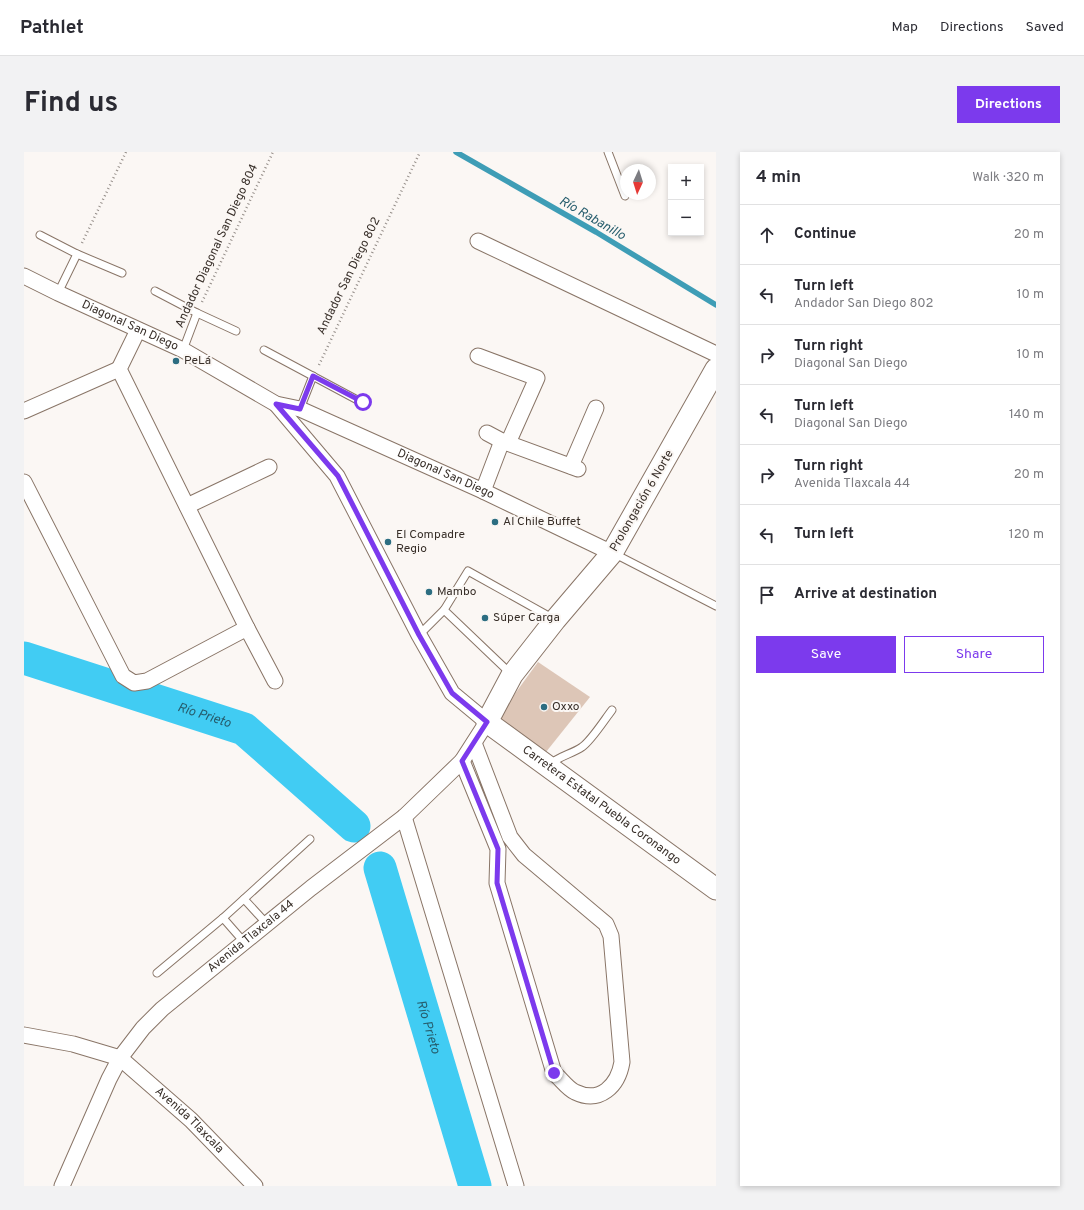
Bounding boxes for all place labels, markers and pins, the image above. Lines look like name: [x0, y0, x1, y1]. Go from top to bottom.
place label: PeLá: [184, 353, 211, 369]
marker: PeLá: [171, 356, 181, 366]
place label: Al Chile Buffet: [503, 514, 581, 530]
marker: Al Chile Buffet: [490, 517, 500, 527]
place label: El Compadre Regio: [396, 527, 465, 557]
marker: El Compadre Regio: [383, 537, 393, 547]
place label: Mambo: [437, 584, 477, 600]
marker: Mambo: [424, 587, 434, 597]
place label: Súper Carga: [493, 610, 560, 626]
marker: Súper Carga: [480, 613, 490, 623]
place label: Oxxo: [552, 699, 580, 715]
marker: Oxxo: [539, 702, 549, 712]

